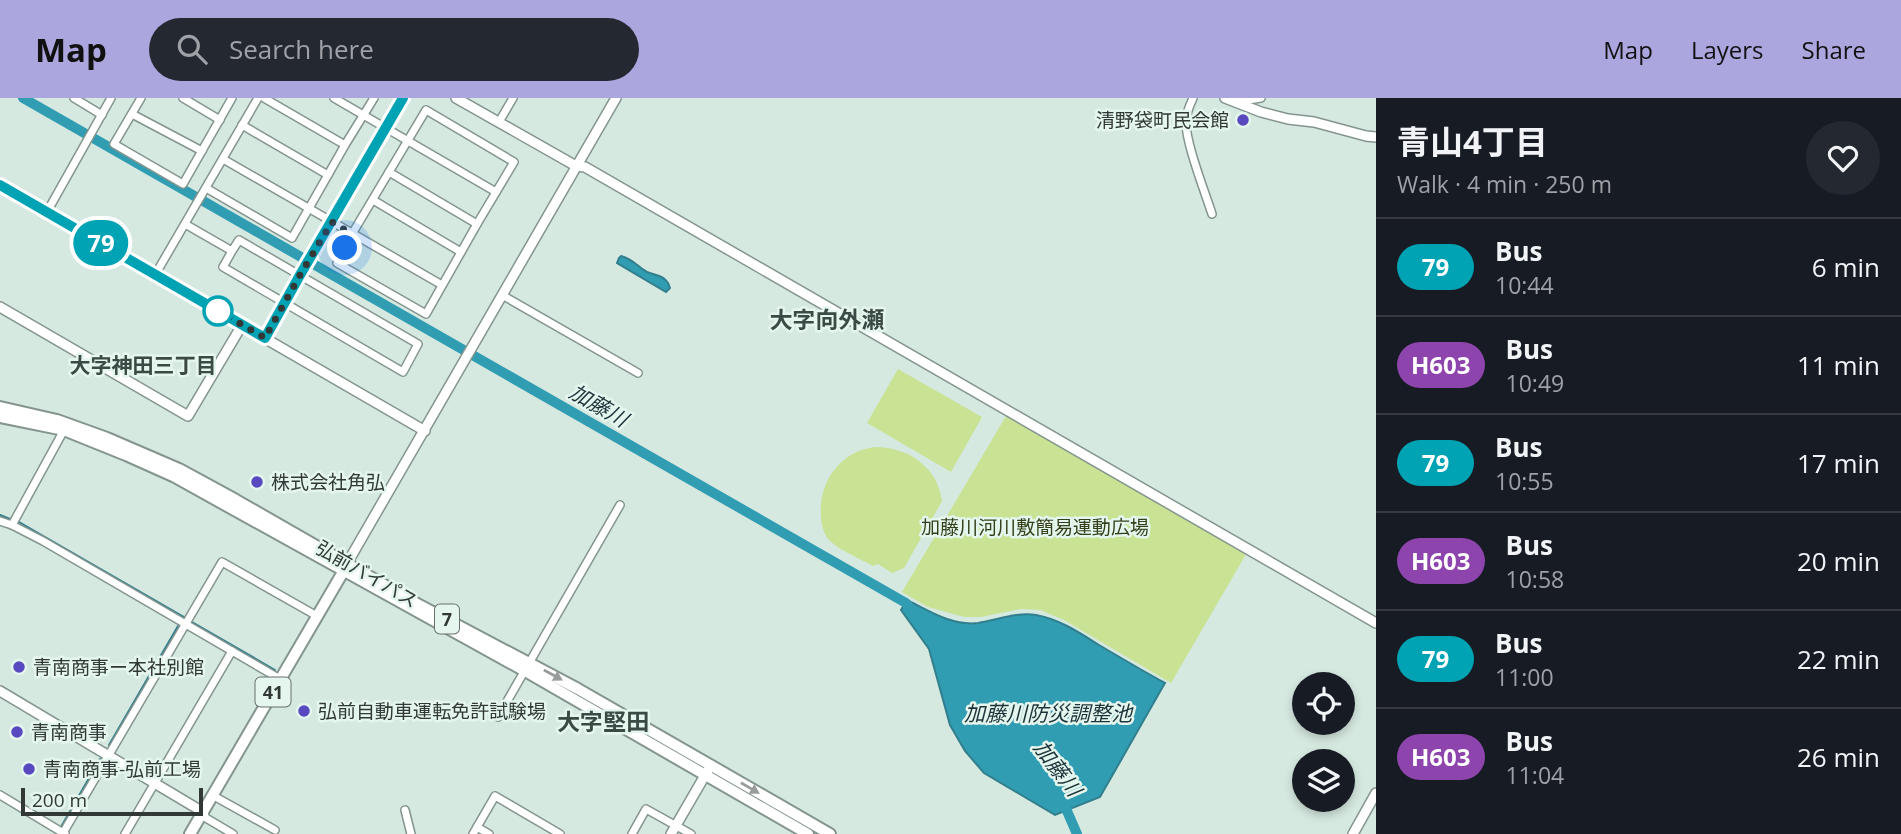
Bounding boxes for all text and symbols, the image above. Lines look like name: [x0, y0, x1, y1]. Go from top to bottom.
search box: [149, 18, 639, 81]
text: Map: [35, 27, 107, 72]
icon: search: [173, 30, 211, 68]
text: Search here: [229, 31, 374, 67]
text: Map: [1603, 33, 1653, 66]
text: Layers: [1691, 33, 1764, 66]
text: Share: [1802, 33, 1866, 66]
place label: 清野袋町民会館: [1096, 107, 1229, 133]
marker: 清野袋町民会館: [1235, 112, 1251, 128]
text: 青山4丁目: [1397, 119, 1548, 164]
button: heart: [1806, 121, 1880, 195]
text: Walk · 4 min · 250 m: [1397, 168, 1612, 200]
line badge: 79: [70, 220, 132, 266]
text: 79: [87, 226, 115, 259]
your location: [327, 230, 362, 265]
text: Bus: [1495, 233, 1542, 269]
text: 6 min: [1812, 249, 1880, 285]
text: 79: [1422, 250, 1449, 283]
text: 10:44: [1495, 269, 1554, 301]
unlabelled marker: [203, 296, 233, 326]
district label: 大字向外瀬: [770, 303, 885, 335]
text: Bus: [1506, 331, 1553, 367]
text: 11 min: [1797, 347, 1880, 383]
text: H603: [1411, 348, 1471, 381]
district label: 大字神田三丁目: [70, 351, 217, 379]
text: 10:49: [1506, 367, 1564, 399]
water label: 加藤川: [565, 377, 635, 434]
text: Bus: [1495, 429, 1542, 465]
text: 17 min: [1797, 445, 1880, 481]
text: 79: [1422, 446, 1449, 479]
text: 10:55: [1495, 465, 1554, 497]
place label: 株式会社角弘: [271, 469, 385, 495]
marker: 株式会社角弘: [249, 474, 265, 490]
park label: 加藤川河川敷簡易運動広場: [921, 514, 1149, 540]
text: Bus: [1506, 527, 1553, 563]
street label: 弘前バイパス: [311, 534, 423, 614]
text: 20 min: [1797, 543, 1880, 579]
text: H603: [1411, 544, 1471, 577]
text: 10:58: [1506, 563, 1564, 595]
road number: 7: [435, 604, 459, 634]
text: Bus: [1495, 625, 1542, 661]
text: 22 min: [1797, 641, 1880, 677]
text: 79: [1422, 642, 1449, 675]
place label: 青南商事ー本社別館: [33, 654, 204, 680]
marker: 青南商事ー本社別館: [11, 659, 27, 675]
text: 11:00: [1495, 661, 1554, 693]
one-way arrow: [543, 669, 562, 681]
map controls: [1292, 672, 1355, 812]
button: locate: [1292, 672, 1355, 735]
road number: 41: [256, 678, 290, 706]
place label: 弘前自動車運転免許試験場: [318, 698, 546, 724]
water label: 加藤川防災調整池: [964, 699, 1134, 727]
marker: 弘前自動車運転免許試験場: [296, 703, 312, 719]
district label: 大字堅田: [557, 705, 649, 737]
place label: 青南商事: [31, 719, 107, 745]
text: Bus: [1506, 723, 1553, 759]
marker: 青南商事: [9, 724, 25, 740]
water label: 加藤川: [1028, 734, 1089, 803]
text: 26 min: [1797, 739, 1880, 775]
text: H603: [1411, 740, 1471, 773]
button: layers: [1292, 749, 1355, 812]
place label: 青南商事-弘前工場: [43, 756, 201, 782]
text: 11:04: [1506, 759, 1564, 791]
marker: 青南商事-弘前工場: [21, 761, 37, 777]
one-way arrow: [740, 782, 760, 794]
scale bar: [21, 785, 203, 817]
text: 200 m: [32, 787, 87, 813]

